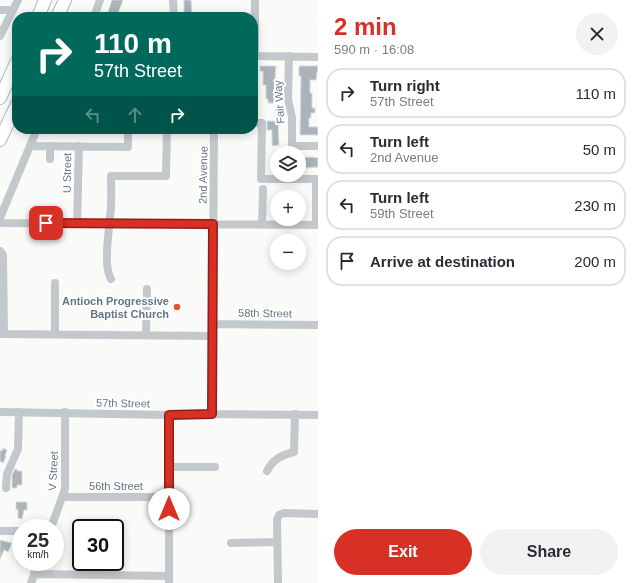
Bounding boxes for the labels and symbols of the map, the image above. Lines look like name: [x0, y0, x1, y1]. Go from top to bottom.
street label: Fair Way: [271, 79, 287, 124]
street label: 2nd Avenue: [196, 146, 210, 204]
street label: U Street: [61, 153, 73, 193]
pin: [29, 206, 63, 240]
place label: Antioch Progressive Baptist Church: [62, 295, 169, 320]
marker: Antioch Progressive Baptist Church: [172, 302, 182, 312]
street label: 58th Street: [238, 307, 292, 319]
street label: 57th Street: [96, 397, 150, 409]
street label: V Street: [46, 451, 60, 491]
street label: 56th Street: [89, 480, 143, 492]
position arrow: [148, 488, 190, 530]
speed limit sign: 30: [72, 519, 124, 571]

